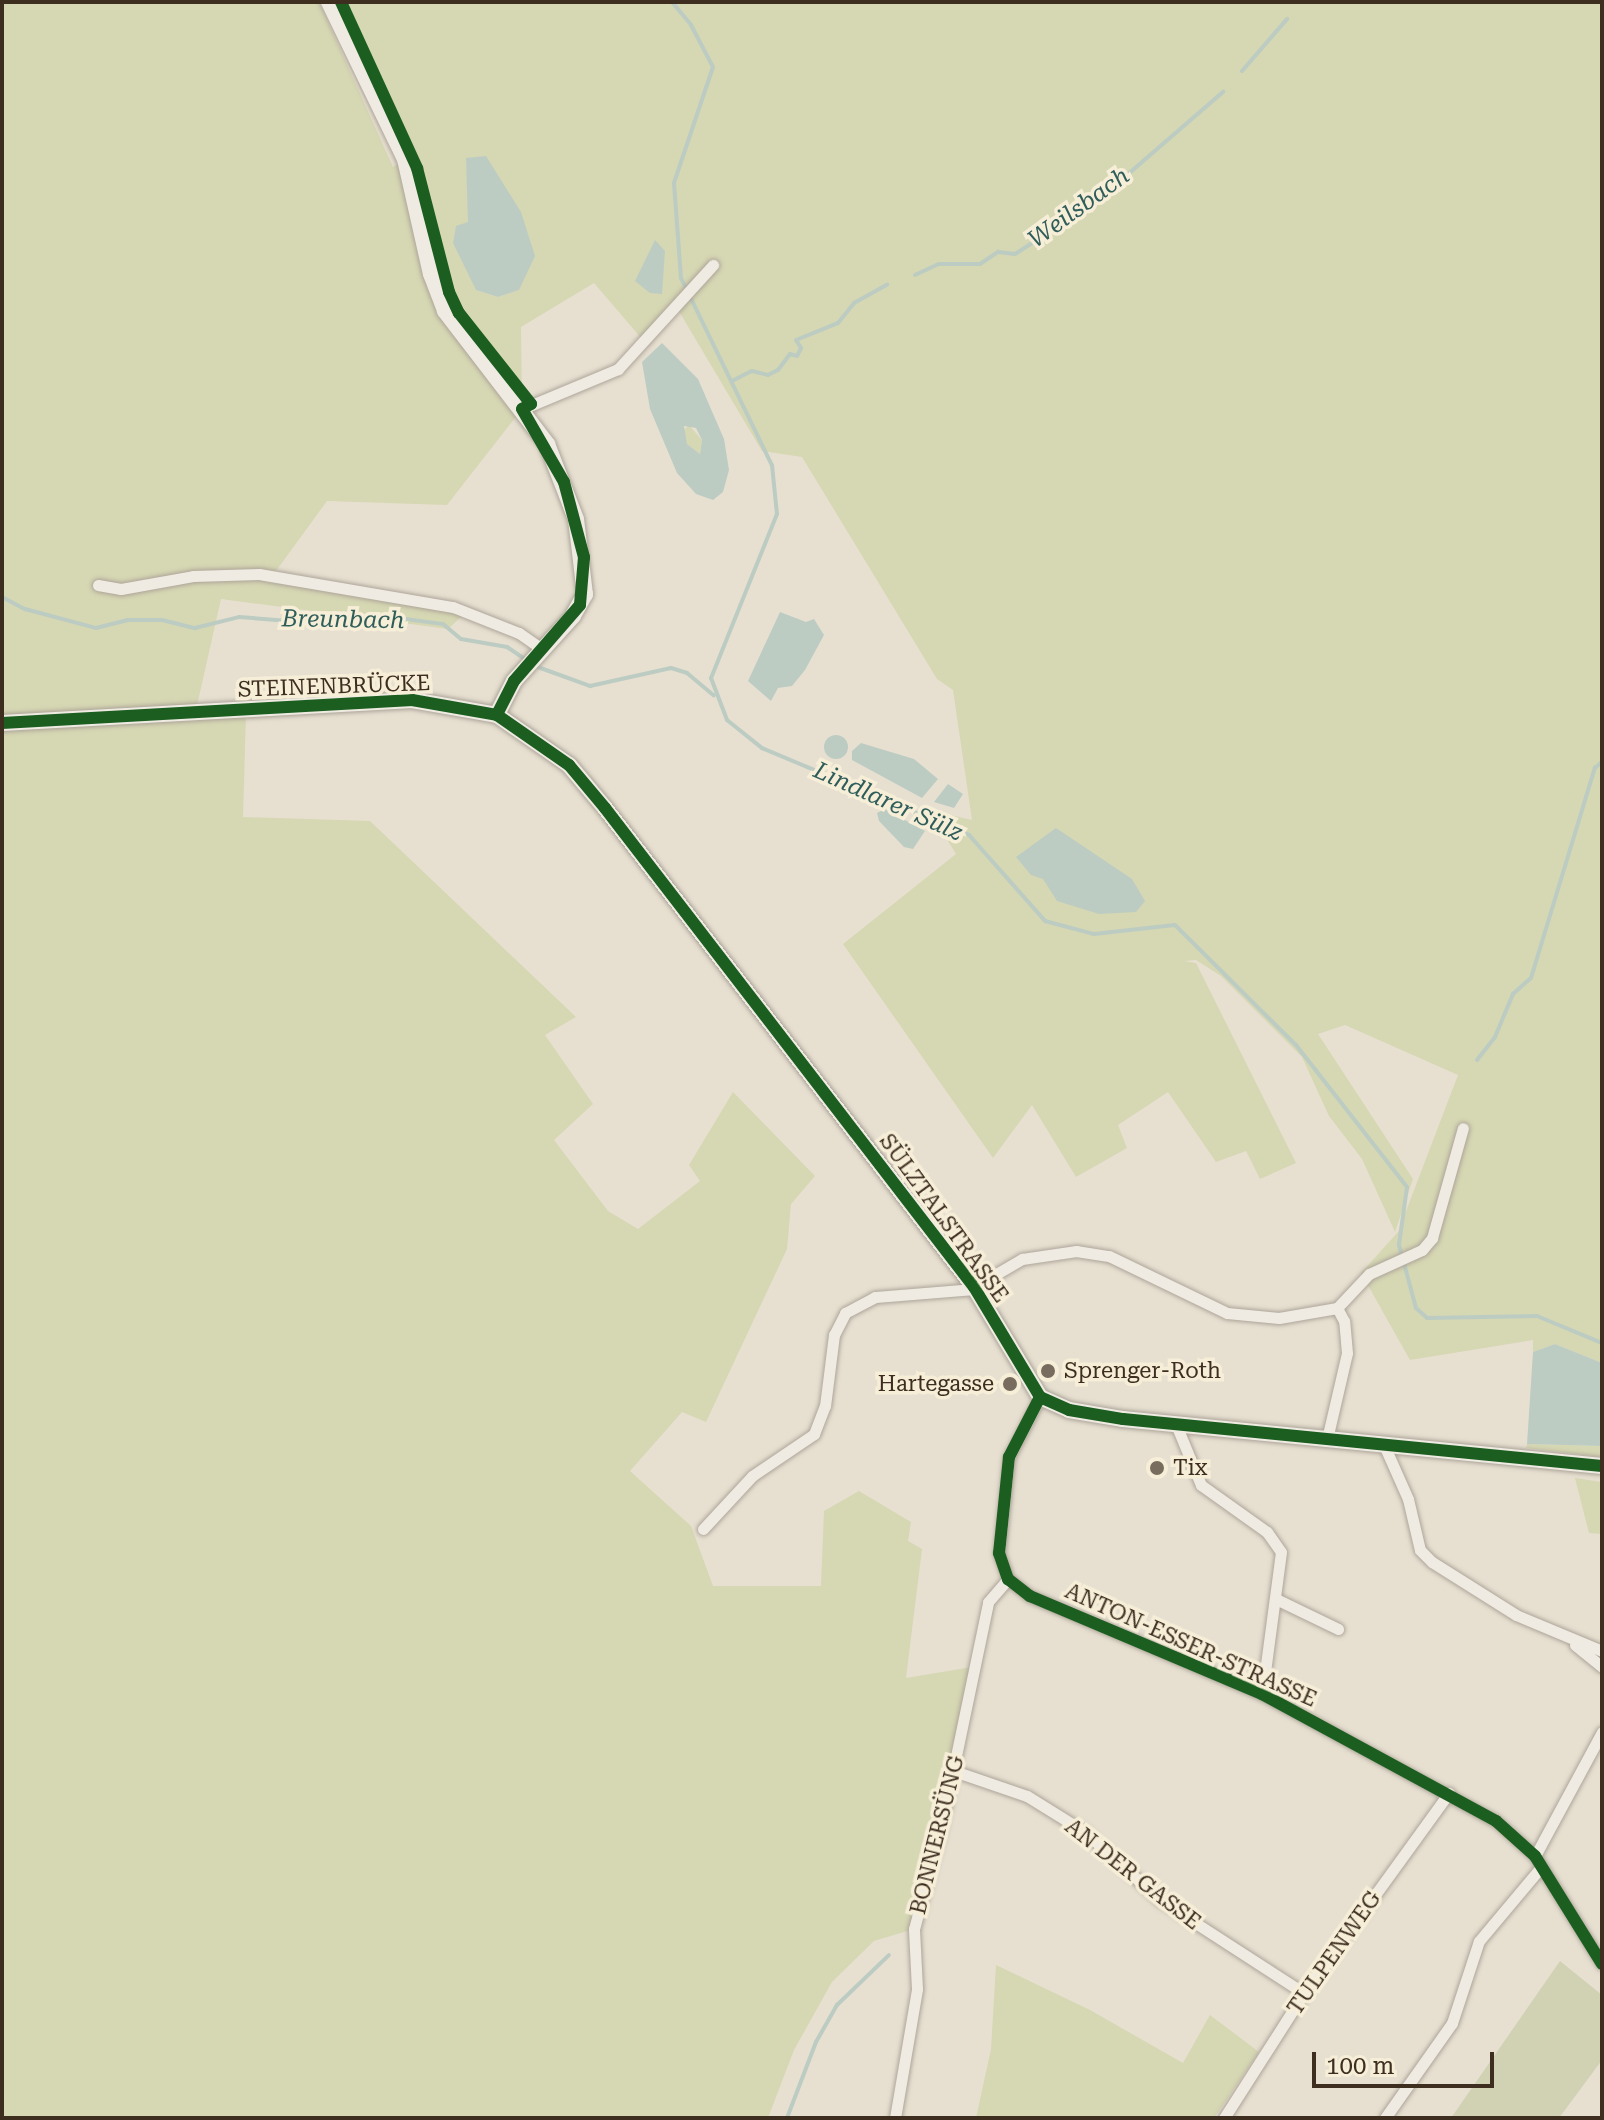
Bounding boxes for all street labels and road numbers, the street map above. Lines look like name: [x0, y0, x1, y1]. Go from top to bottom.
street label: STEINENBRÜCKE: [237, 669, 431, 703]
street label: SÜLZTALSTRASSE: [874, 1129, 1014, 1307]
street label: ANTON-ESSER-STRASSE: [1061, 1578, 1321, 1712]
street label: BONNERSÜNG: [905, 1753, 969, 1917]
street label: AN DER GASSE: [1060, 1813, 1206, 1935]
street label: TULPENWEG: [1282, 1886, 1386, 2020]

